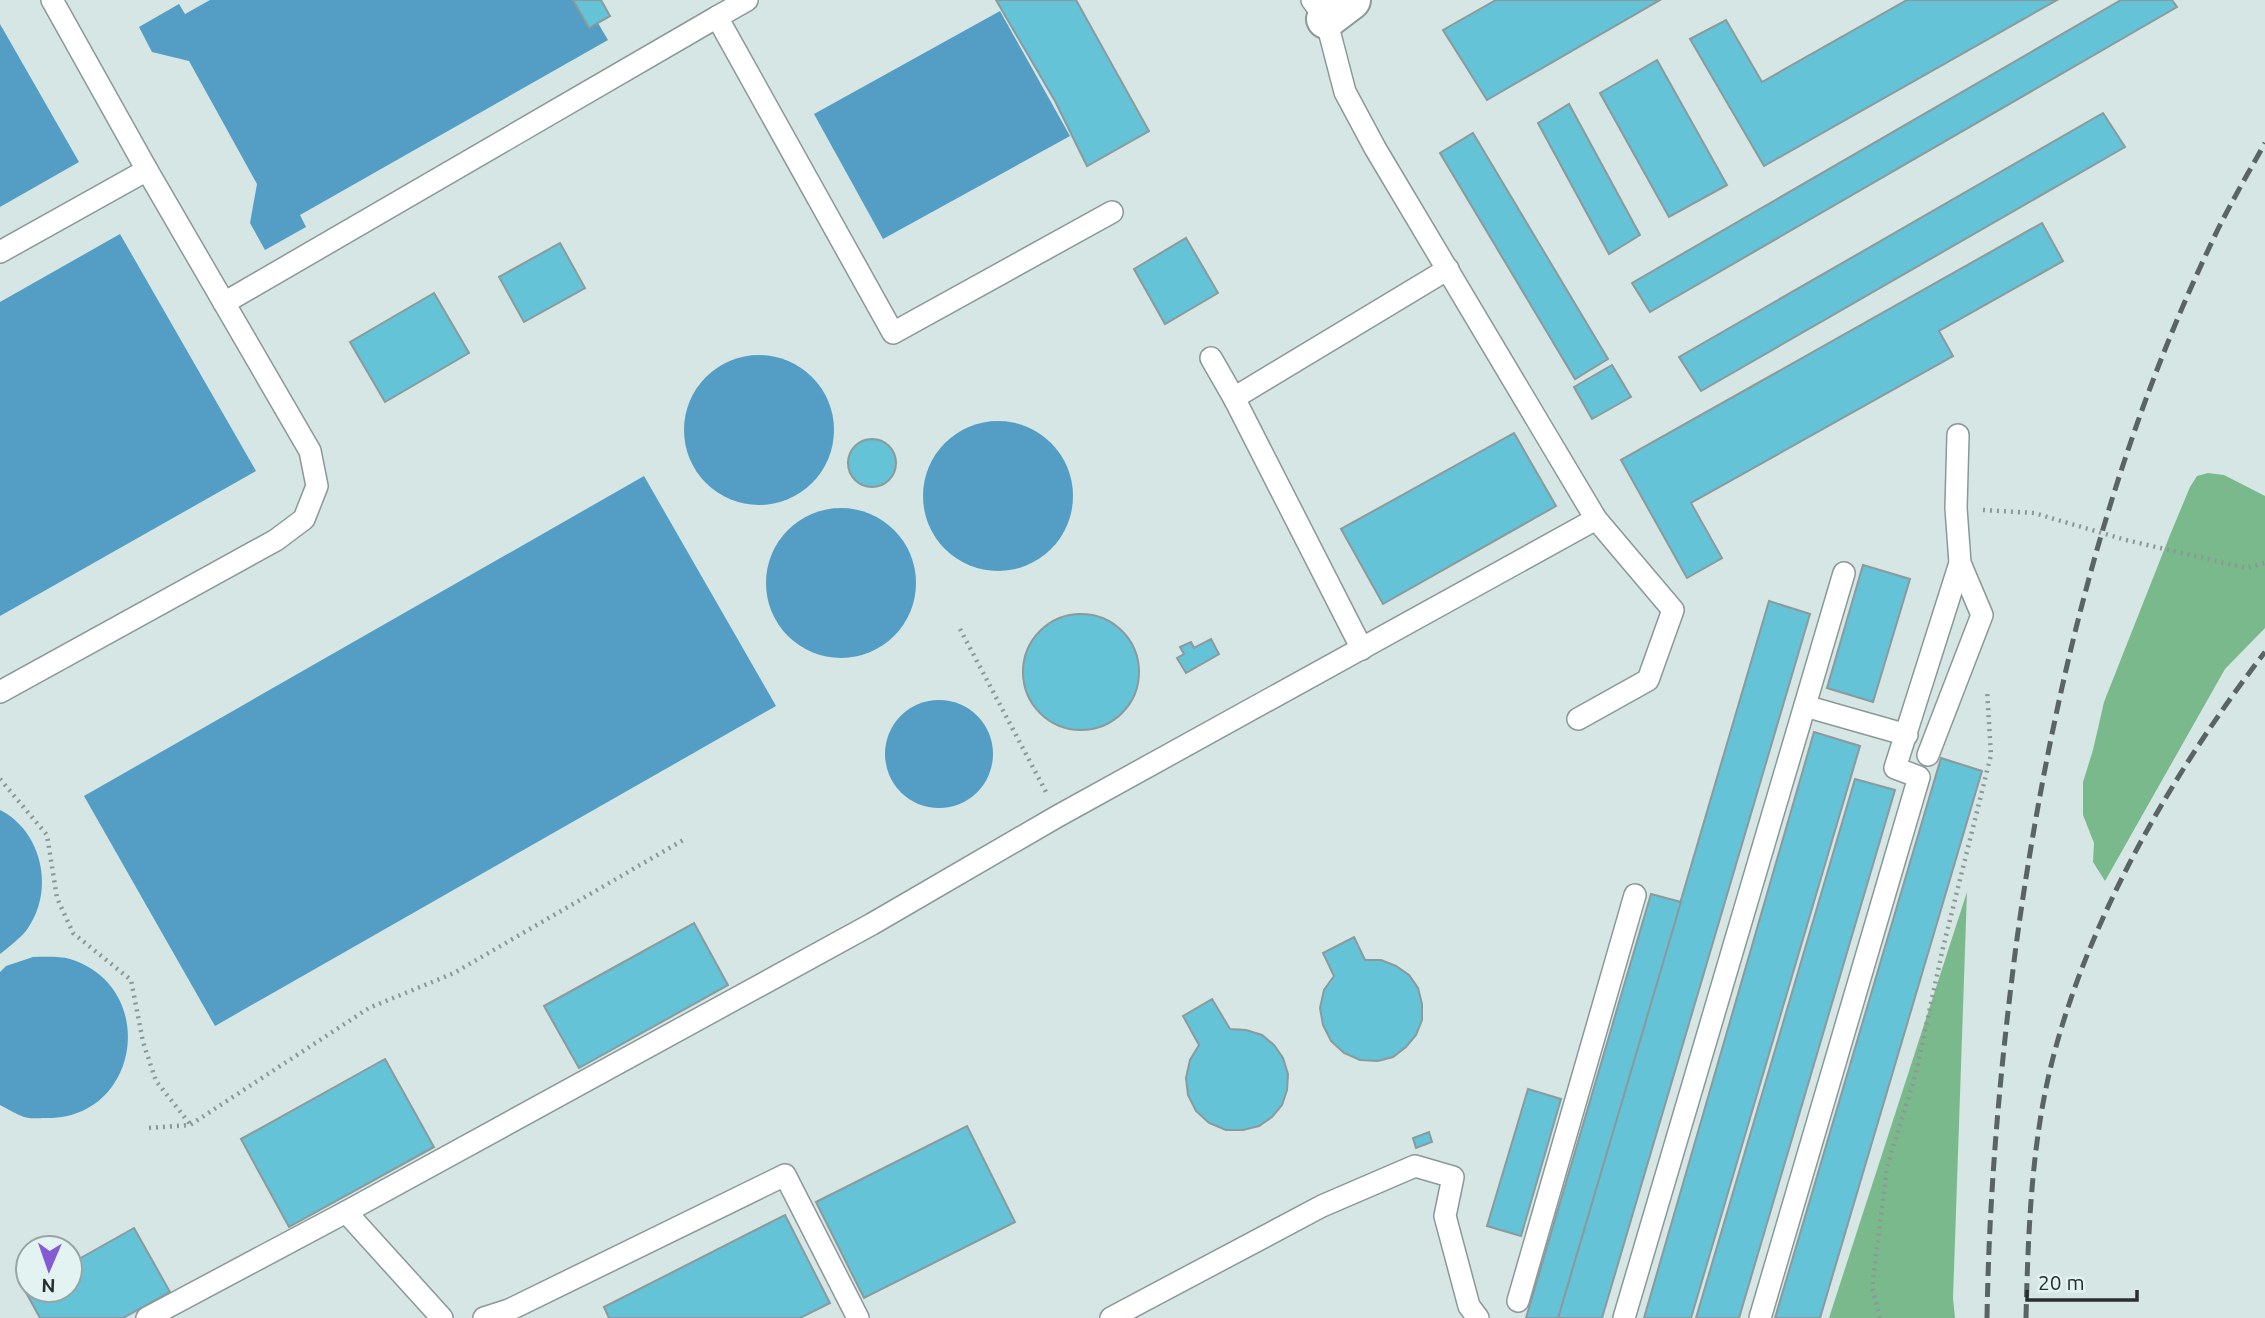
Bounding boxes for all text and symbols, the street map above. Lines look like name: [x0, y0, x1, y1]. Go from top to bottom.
north arrow: [14, 1234, 84, 1304]
scale bar: [2027, 1258, 2137, 1302]
text: 20 m: [2038, 1270, 2085, 1294]
text: N: [41, 1275, 56, 1297]

